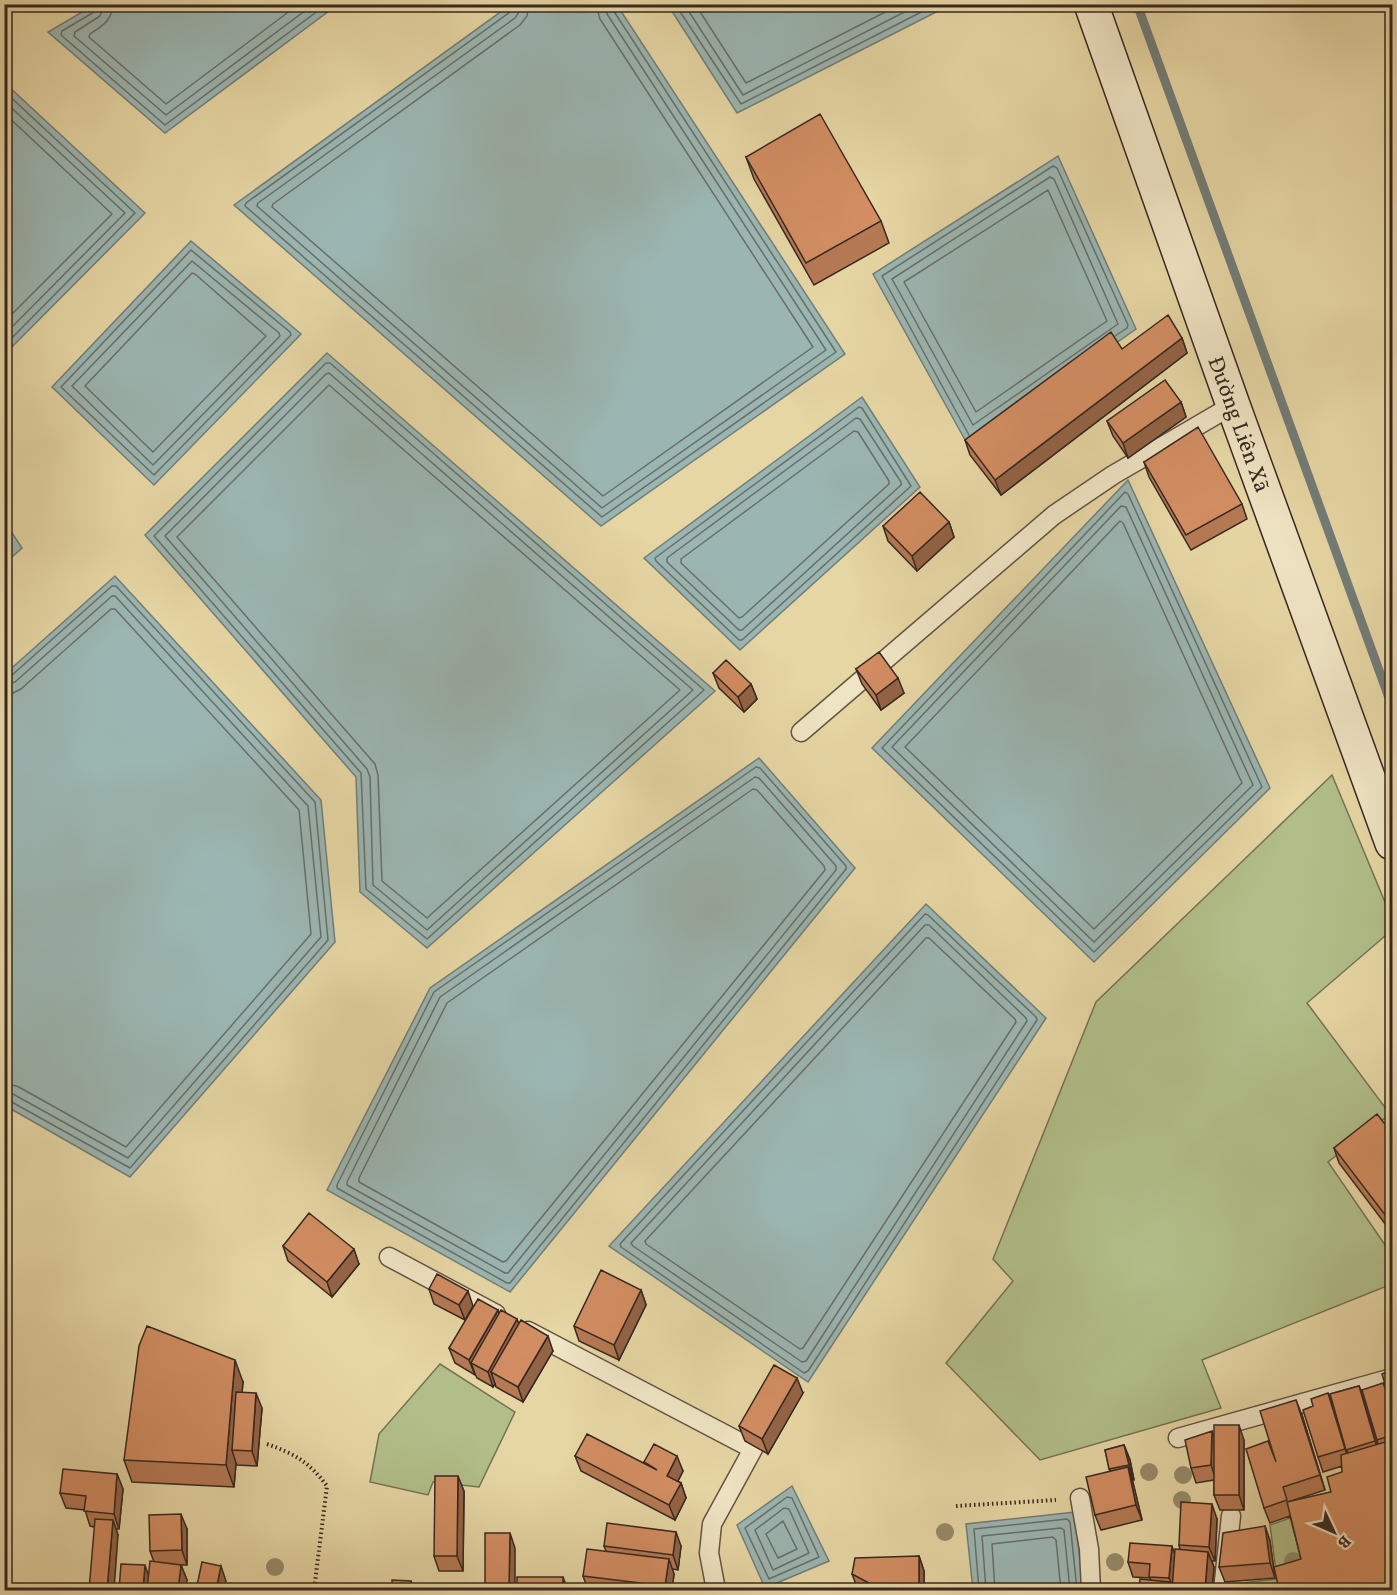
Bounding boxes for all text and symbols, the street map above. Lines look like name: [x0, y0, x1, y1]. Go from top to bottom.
street label: Đường Liên Xã: [1199, 353, 1277, 497]
north arrow: [1304, 1502, 1364, 1562]
text: B: [1332, 1530, 1355, 1553]

